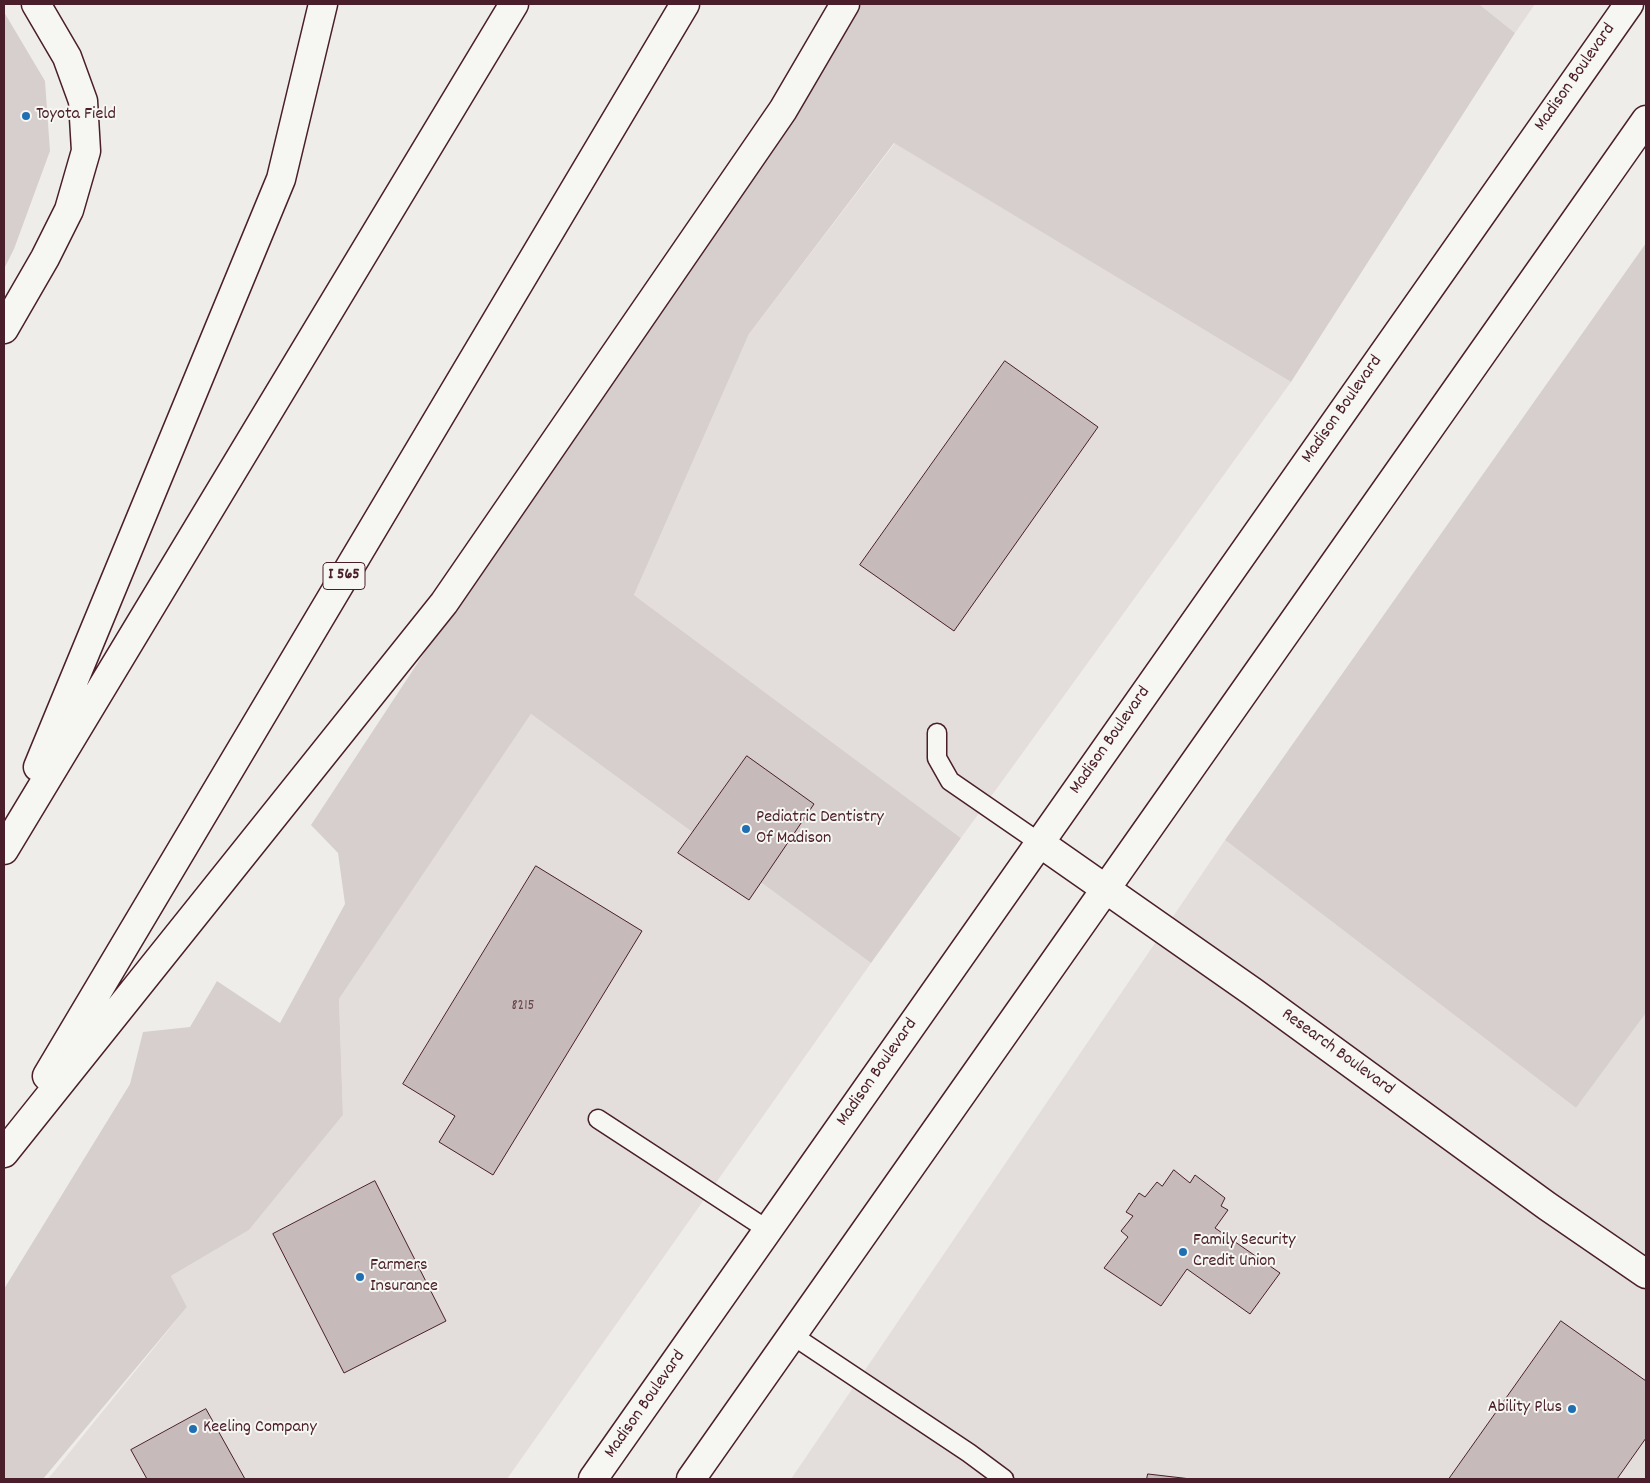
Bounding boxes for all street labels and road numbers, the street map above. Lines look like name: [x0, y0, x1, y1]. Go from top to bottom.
street label: Madison Boulevard: [1531, 20, 1621, 136]
street label: Madison Boulevard: [1298, 352, 1388, 468]
road number: I 565: [323, 562, 365, 590]
street label: Madison Boulevard: [1066, 683, 1156, 799]
street label: Research Boulevard: [1276, 1005, 1398, 1101]
street label: Madison Boulevard: [833, 1015, 923, 1131]
street label: Madison Boulevard: [601, 1347, 691, 1463]

